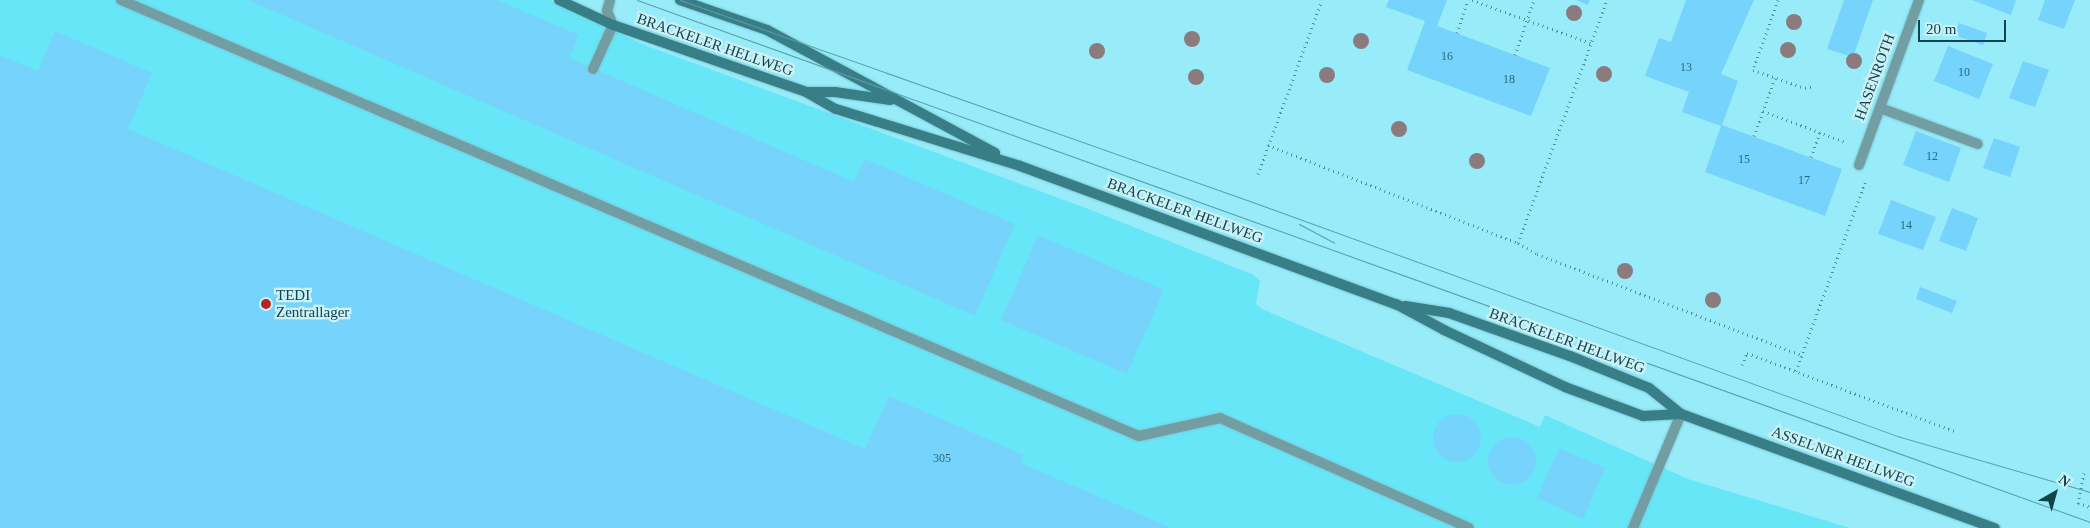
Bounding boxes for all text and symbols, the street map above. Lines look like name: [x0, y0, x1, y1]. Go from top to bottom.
street label: BRACKELER HELLWEG: [634, 10, 796, 80]
scale bar: [1920, 10, 2008, 42]
text: 20 m: [1926, 21, 1956, 37]
street label: HASENROTH: [1851, 31, 1899, 123]
house number: 16: [1441, 50, 1453, 64]
house number: 13: [1680, 61, 1692, 75]
house number: 10: [1958, 66, 1970, 80]
house number: 18: [1503, 73, 1515, 87]
house number: 12: [1926, 150, 1938, 164]
house number: 15: [1738, 153, 1750, 167]
street label: BRACKELER HELLWEG: [1105, 174, 1265, 248]
house number: 17: [1798, 174, 1810, 188]
house number: 14: [1900, 219, 1912, 233]
place label: TEDI Zentrallager: [276, 286, 349, 321]
marker: TEDI Zentrallager: [260, 298, 272, 310]
street label: BRACKELER HELLWEG: [1487, 304, 1647, 378]
street label: ASSELNER HELLWEG: [1769, 423, 1917, 491]
house number: 305: [933, 452, 951, 466]
north arrow: [2030, 468, 2080, 518]
text: N: [2056, 472, 2073, 490]

